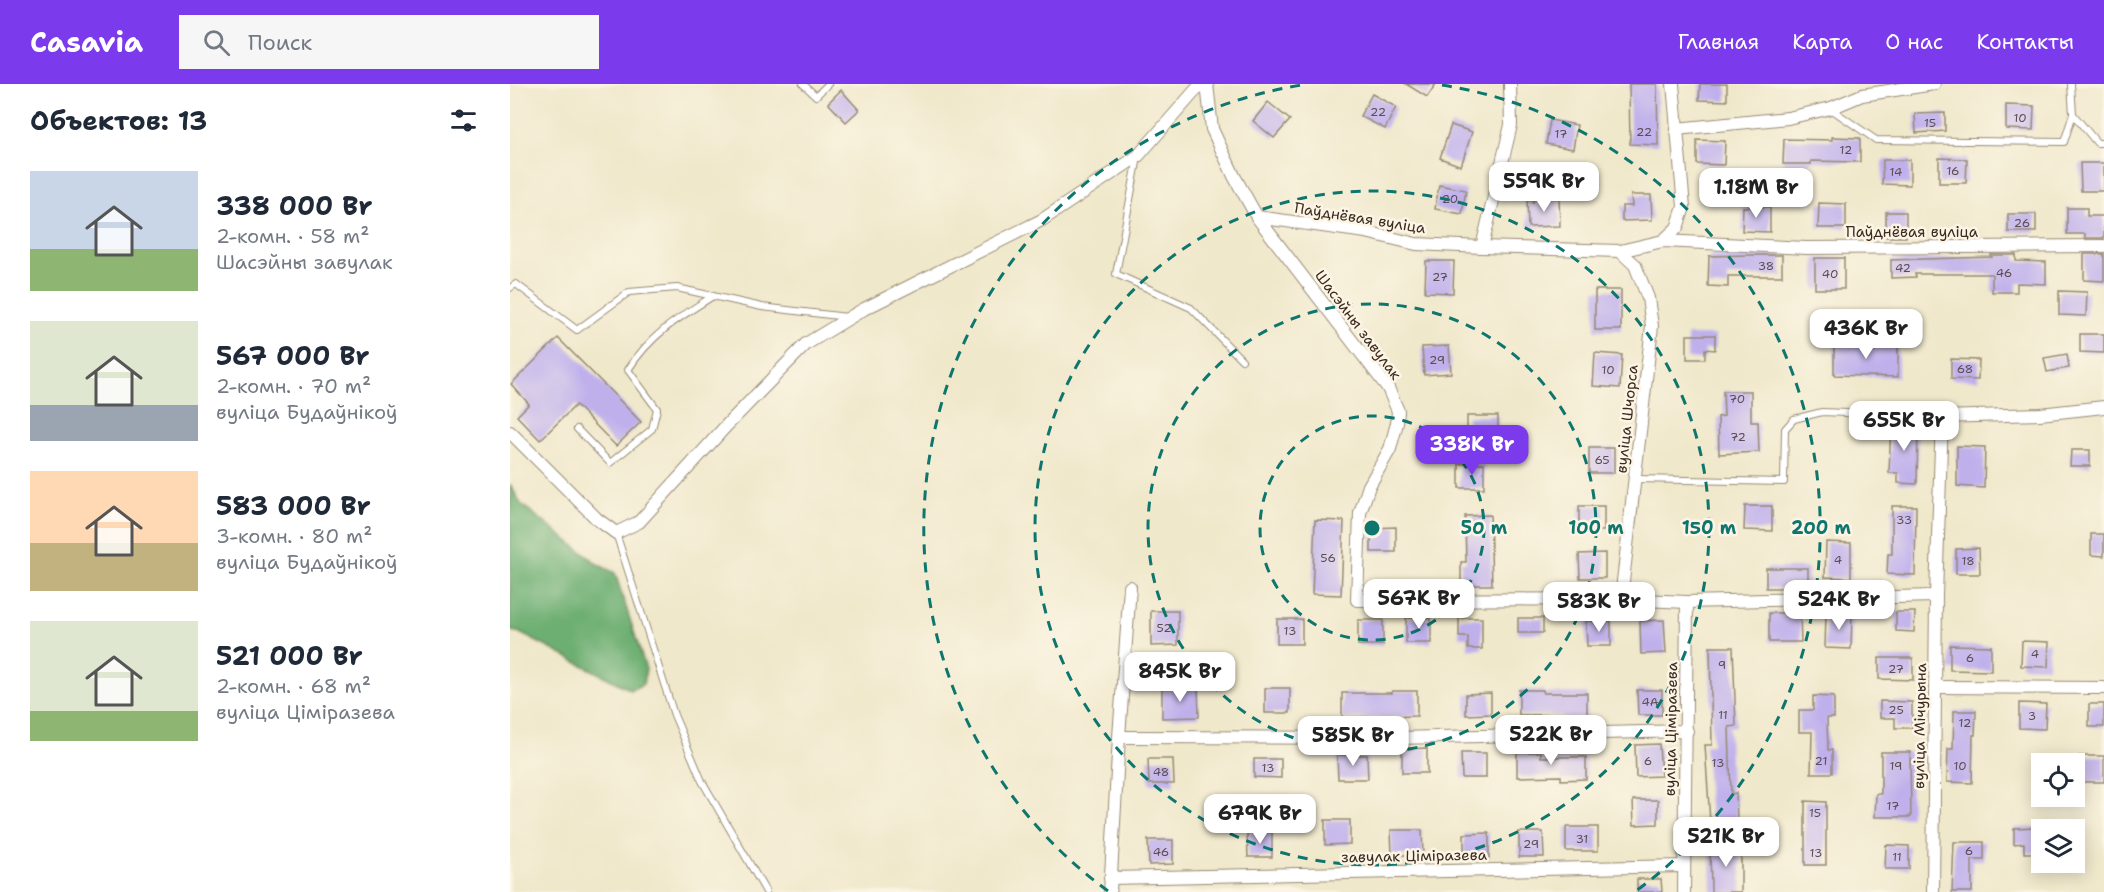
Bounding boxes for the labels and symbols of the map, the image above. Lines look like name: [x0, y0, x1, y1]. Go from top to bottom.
house number: 22: [1370, 104, 1386, 120]
house number: 10: [2013, 110, 2027, 126]
house number: 15: [1924, 115, 1936, 131]
house number: 22: [1636, 124, 1652, 140]
house number: 17: [1555, 126, 1567, 142]
house number: 12: [1840, 142, 1852, 158]
pin: 559K Br: [1489, 162, 1599, 213]
house number: 16: [1946, 163, 1960, 179]
house number: 14: [1890, 164, 1902, 180]
pin: 1.18M Br: [1694, 168, 1818, 219]
house number: 20: [1442, 191, 1458, 207]
street label: Паўднёвая вуліца: [1293, 198, 1428, 238]
house number: 26: [2014, 215, 2030, 231]
street label: Паўднёвая вуліца: [1846, 222, 1979, 242]
house number: 38: [1758, 258, 1774, 274]
house number: 42: [1895, 260, 1911, 276]
house number: 46: [1996, 265, 2012, 281]
street label: Шасэйны завулак: [1310, 266, 1406, 384]
house number: 40: [1822, 266, 1838, 282]
house number: 27: [1432, 269, 1448, 285]
pin: 436K Br: [1811, 309, 1921, 360]
house number: 29: [1429, 352, 1445, 368]
house number: 68: [1957, 361, 1973, 377]
house number: 10: [1601, 362, 1615, 378]
street label: вуліца Шчорса: [1611, 363, 1643, 474]
house number: 70: [1729, 391, 1745, 407]
pin: 655K Br: [1849, 401, 1959, 452]
pin: 338K Br: [1417, 425, 1527, 476]
house number: 72: [1730, 429, 1746, 445]
house number: 65: [1594, 452, 1610, 468]
house number: 33: [1896, 512, 1912, 528]
text: 50 m: [1461, 516, 1508, 540]
text: 100 m: [1568, 516, 1624, 540]
text: 150 m: [1682, 516, 1737, 540]
text: 200 m: [1791, 516, 1852, 540]
centre of rings: [1362, 518, 1382, 538]
house number: 56: [1320, 550, 1336, 566]
house number: 4: [1834, 552, 1842, 568]
house number: 18: [1961, 553, 1975, 569]
pin: 567K Br: [1364, 579, 1474, 630]
pin: 524K Br: [1784, 580, 1894, 631]
pin: 583K Br: [1544, 582, 1654, 633]
house number: 52: [1156, 620, 1172, 636]
house number: 13: [1284, 623, 1296, 639]
house number: 4: [2031, 646, 2039, 662]
house number: 6: [1966, 650, 1974, 666]
pin: 845K Br: [1125, 652, 1235, 703]
house number: 9: [1718, 657, 1726, 673]
street label: вуліца Ціміразева: [1660, 661, 1682, 796]
house number: 27: [1888, 661, 1904, 677]
street label: вуліца Мічурына: [1909, 662, 1931, 789]
house number: 4А: [1641, 694, 1659, 710]
house number: 25: [1888, 702, 1904, 718]
house number: 11: [1718, 707, 1728, 723]
house number: 3: [2028, 708, 2036, 724]
pin: 522K Br: [1496, 715, 1606, 766]
house number: 12: [1959, 715, 1971, 731]
pin: 585K Br: [1298, 716, 1408, 767]
house number: 6: [1644, 753, 1652, 769]
house number: 21: [1815, 753, 1827, 769]
house number: 13: [1712, 755, 1724, 771]
house number: 19: [1890, 758, 1902, 774]
house number: 10: [1953, 758, 1967, 774]
house number: 13: [1262, 760, 1274, 776]
house number: 48: [1153, 764, 1169, 780]
pin: 679K Br: [1205, 794, 1315, 845]
house number: 17: [1887, 798, 1899, 814]
house number: 15: [1809, 805, 1821, 821]
pin: 521K Br: [1671, 817, 1781, 868]
house number: 31: [1576, 831, 1588, 847]
house number: 29: [1523, 836, 1539, 852]
house number: 6: [1965, 843, 1973, 859]
house number: 46: [1153, 844, 1169, 860]
street label: завулак Ціміразева: [1341, 845, 1488, 867]
house number: 13: [1810, 845, 1822, 861]
house number: 11: [1892, 849, 1902, 865]

